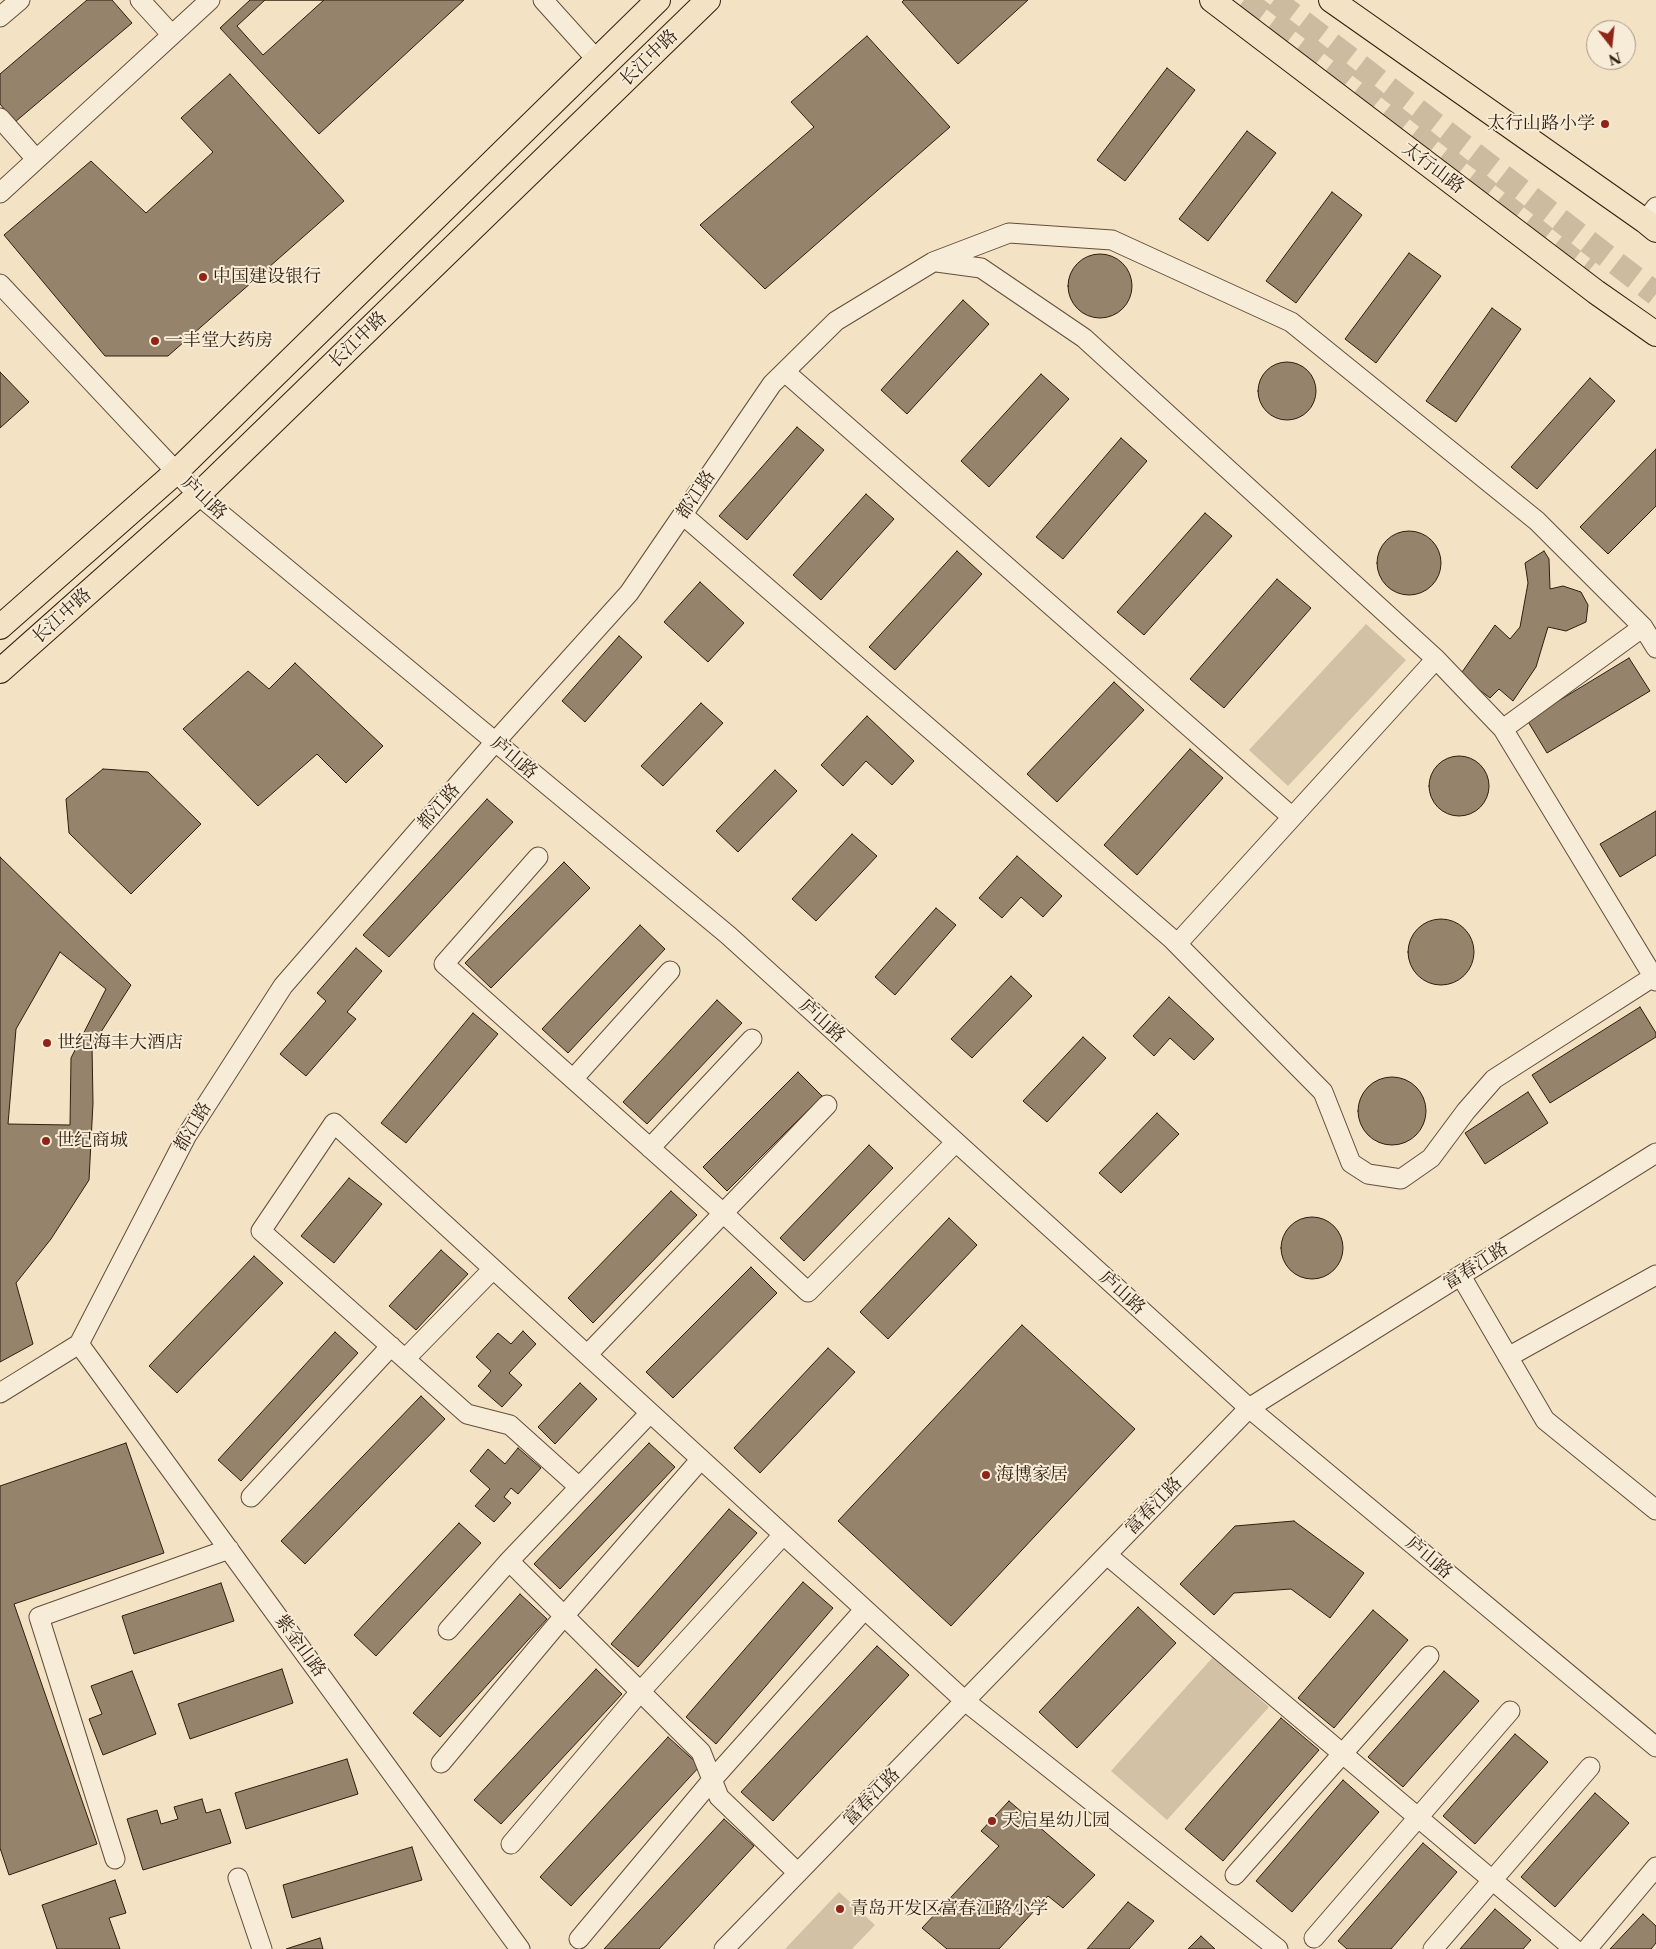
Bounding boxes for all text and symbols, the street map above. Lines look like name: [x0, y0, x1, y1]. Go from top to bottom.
north arrow: [1586, 20, 1636, 70]
street label: 长江中路: [616, 25, 682, 91]
text: N: [1607, 48, 1623, 69]
place label: 太行山路小学: [1487, 113, 1595, 135]
marker: 太行山路小学: [1599, 118, 1611, 130]
street label: 太行山路: [1398, 138, 1468, 198]
place label: 中国建设银行: [213, 266, 321, 288]
marker: 中国建设银行: [197, 271, 209, 283]
street label: 长江中路: [325, 307, 391, 373]
place label: 一丰堂大药房: [165, 330, 273, 352]
marker: 一丰堂大药房: [149, 335, 161, 347]
street label: 都江路: [672, 467, 720, 523]
street label: 庐山路: [177, 472, 231, 524]
street label: 长江中路: [28, 584, 96, 648]
street label: 庐山路: [486, 732, 542, 784]
street label: 都江路: [413, 780, 465, 834]
street label: 庐山路: [795, 995, 849, 1047]
place label: 世纪海丰大酒店: [57, 1032, 183, 1054]
marker: 世纪海丰大酒店: [41, 1037, 53, 1049]
street label: 都江路: [170, 1098, 216, 1156]
place label: 世纪商城: [56, 1130, 128, 1152]
marker: 世纪商城: [40, 1135, 52, 1147]
street label: 富春江路: [1440, 1238, 1512, 1294]
street label: 庐山路: [1095, 1267, 1149, 1319]
place label: 海博家居: [996, 1464, 1068, 1486]
marker: 海博家居: [980, 1469, 992, 1481]
street label: 富春江路: [1121, 1473, 1187, 1539]
street label: 庐山路: [1401, 1532, 1457, 1584]
street label: 紫金山路: [270, 1611, 330, 1681]
street label: 富春江路: [839, 1764, 905, 1830]
place label: 天启星幼儿园: [1002, 1810, 1110, 1832]
marker: 天启星幼儿园: [986, 1815, 998, 1827]
place label: 青岛开发区富春江路小学: [850, 1898, 1048, 1920]
marker: 青岛开发区富春江路小学: [834, 1903, 846, 1915]

